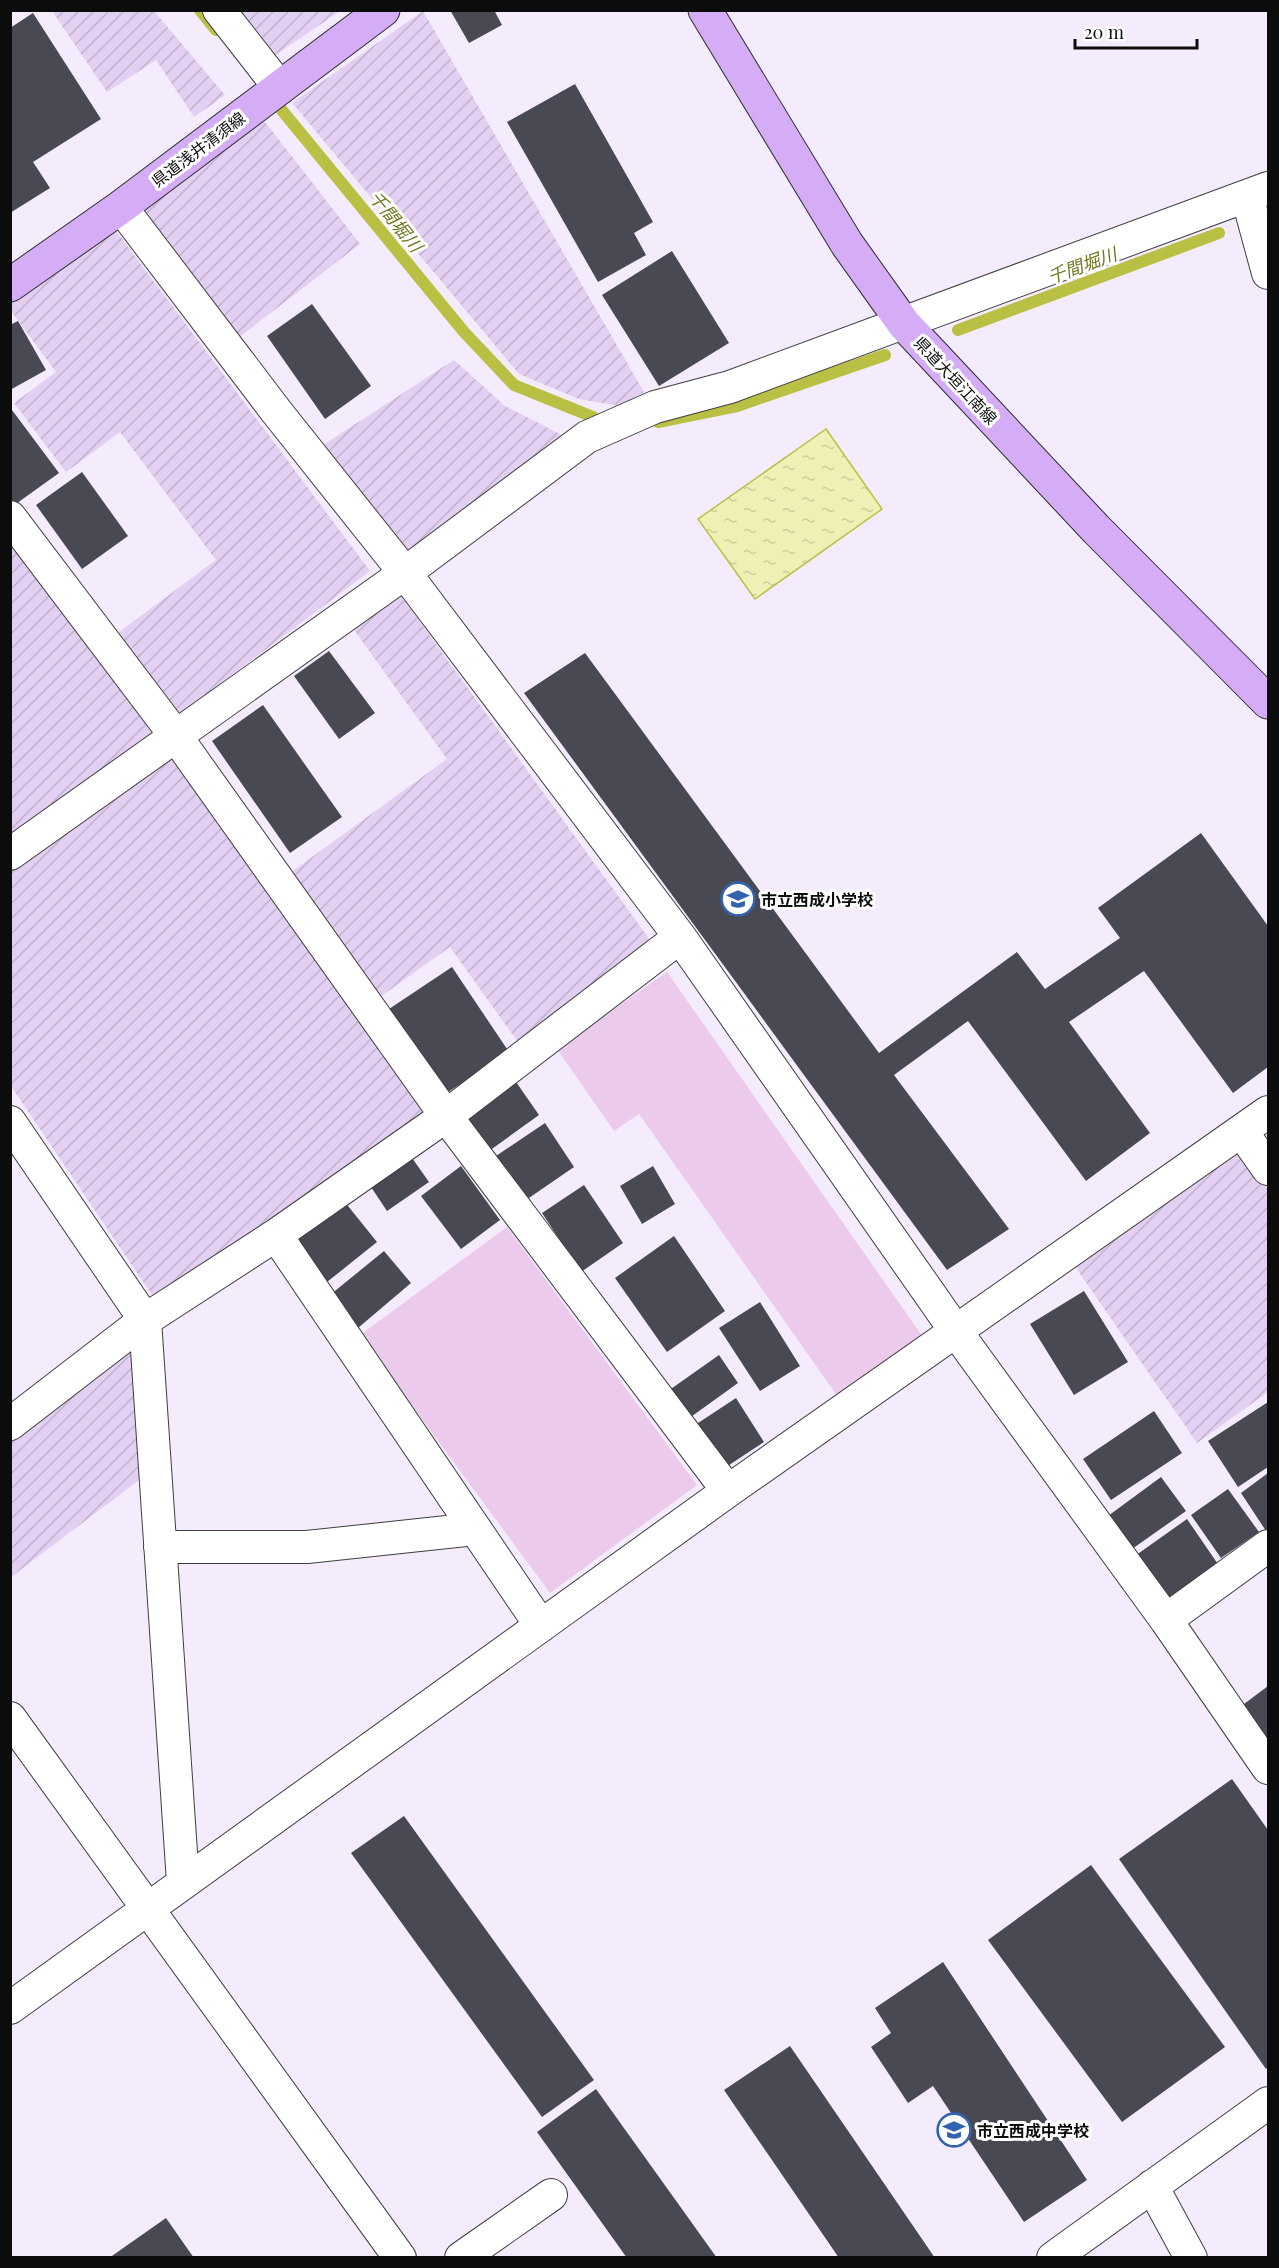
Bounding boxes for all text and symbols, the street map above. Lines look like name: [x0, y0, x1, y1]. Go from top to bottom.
scale bar: [1075, 12, 1196, 50]
text: 20 m: [1084, 20, 1124, 44]
street label: 県道浅井清須線: [147, 107, 249, 191]
water label: 千間堀川: [364, 185, 429, 258]
water label: 千間堀川: [1044, 241, 1122, 289]
street label: 県道大垣江南線: [910, 332, 1002, 428]
school or university icon: 市立西成小学校: [720, 881, 756, 917]
place label: 市立西成小学校: [761, 889, 873, 910]
school or university icon: 市立西成中学校: [936, 2112, 972, 2148]
place label: 市立西成中学校: [977, 2120, 1089, 2141]

